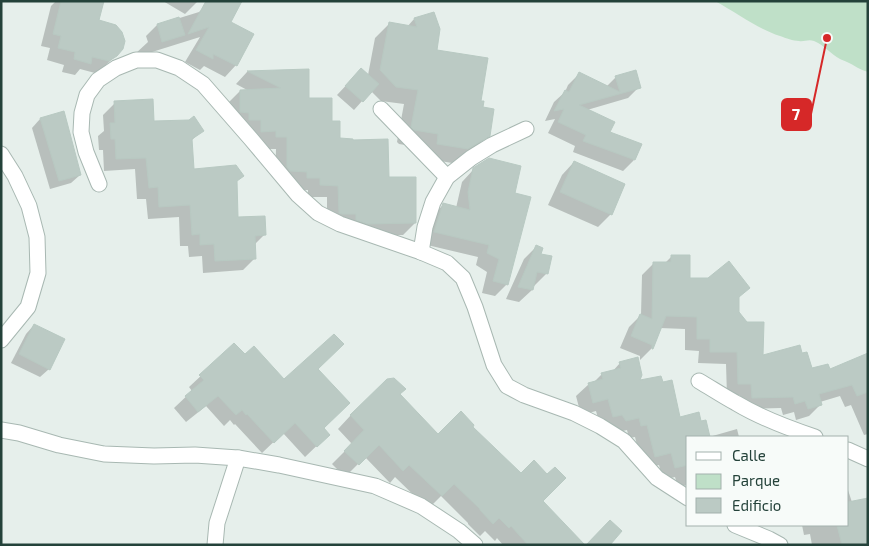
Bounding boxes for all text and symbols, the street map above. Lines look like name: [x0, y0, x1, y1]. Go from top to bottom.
callout: 7: [782, 99, 811, 130]
text: 7: [792, 104, 801, 123]
legend: [686, 436, 849, 526]
text: Calle: [732, 446, 766, 464]
text: Parque: [732, 471, 780, 489]
text: Edificio: [732, 496, 781, 514]

